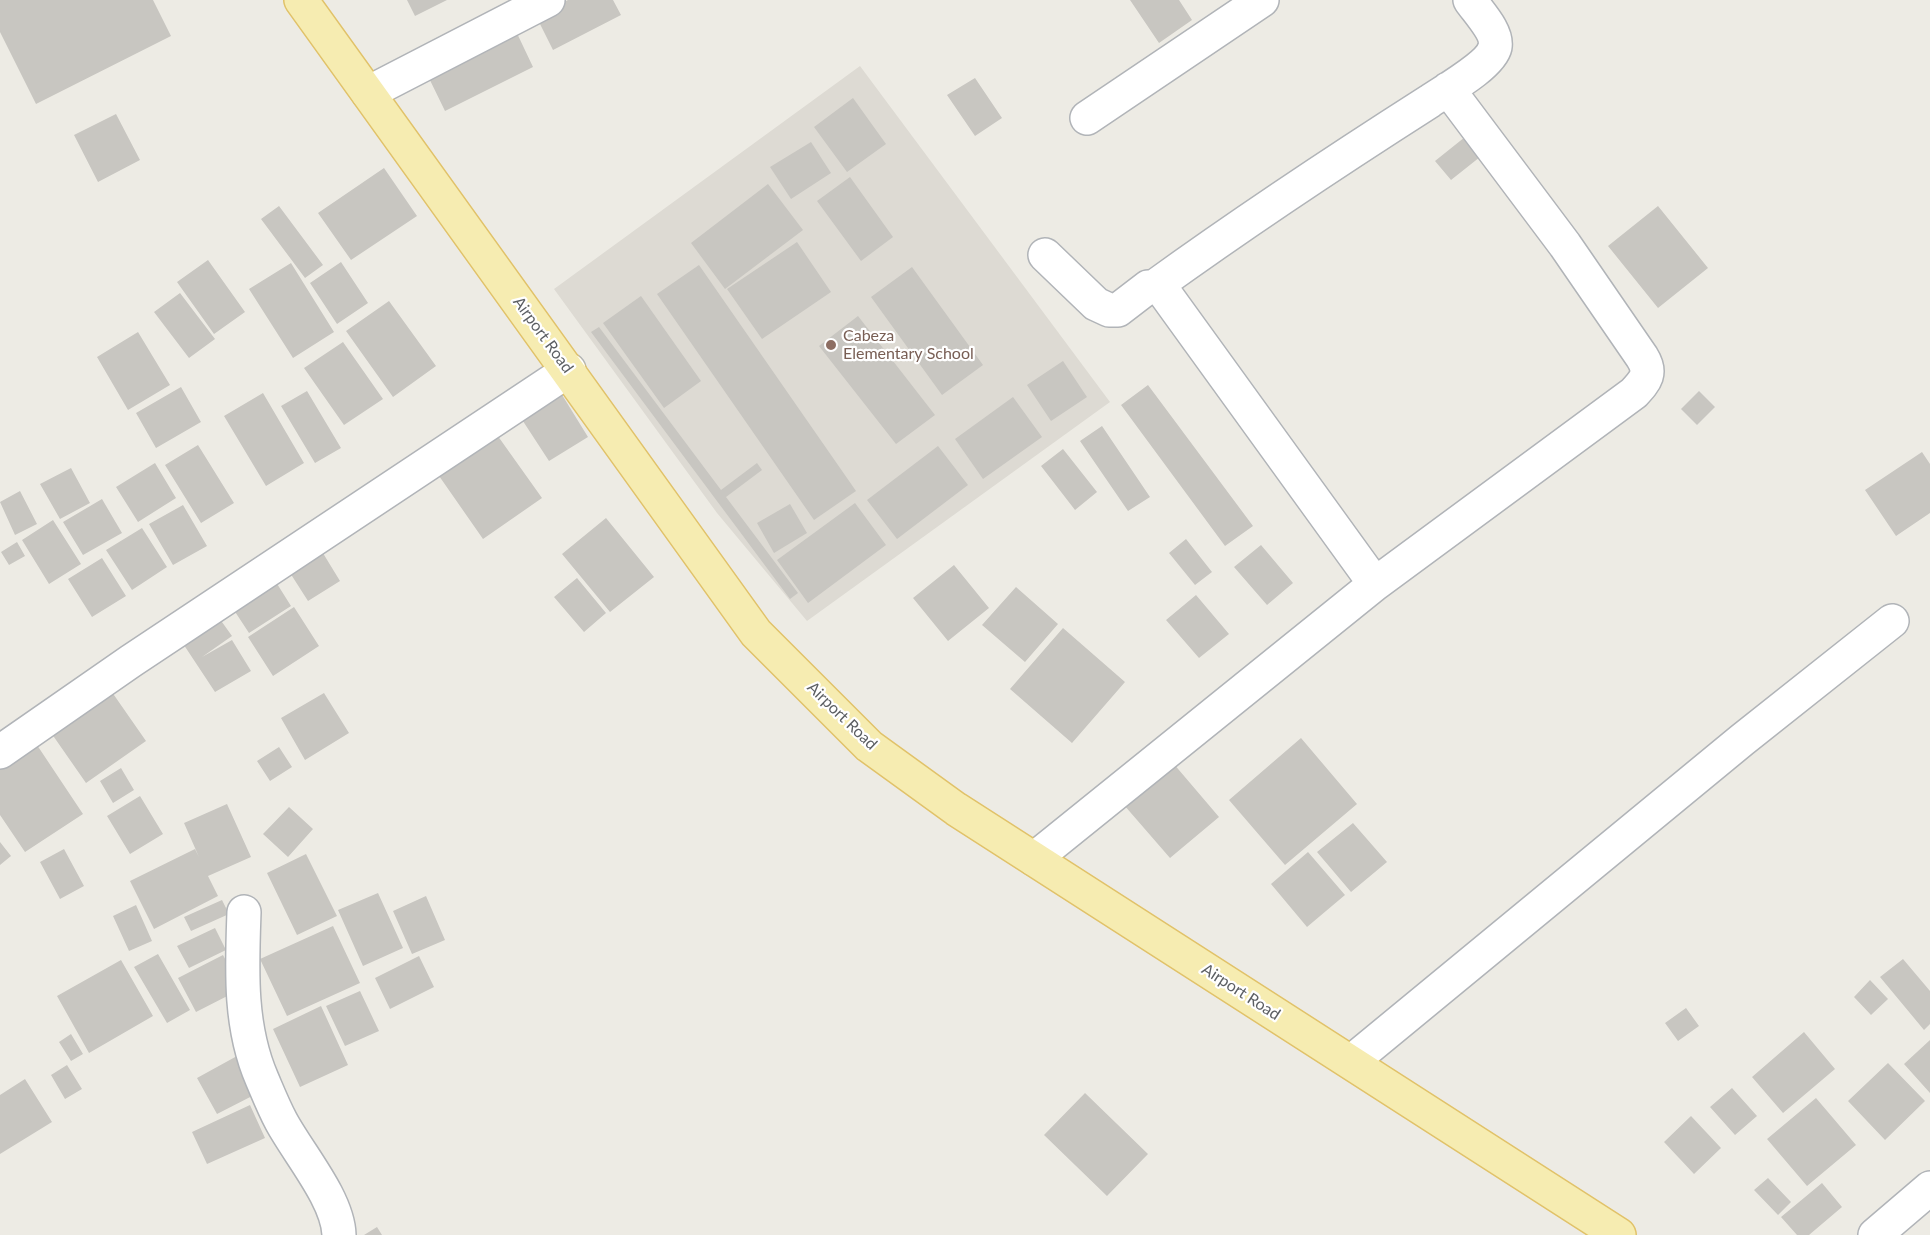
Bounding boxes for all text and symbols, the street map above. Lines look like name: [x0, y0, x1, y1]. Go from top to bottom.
street label: Airport Road: [509, 293, 577, 377]
place label: Cabeza Elementary School: [843, 326, 974, 364]
marker: Cabeza Elementary School: [824, 338, 838, 352]
street label: Airport Road: [803, 678, 881, 754]
street label: Airport Road: [1198, 960, 1284, 1024]

